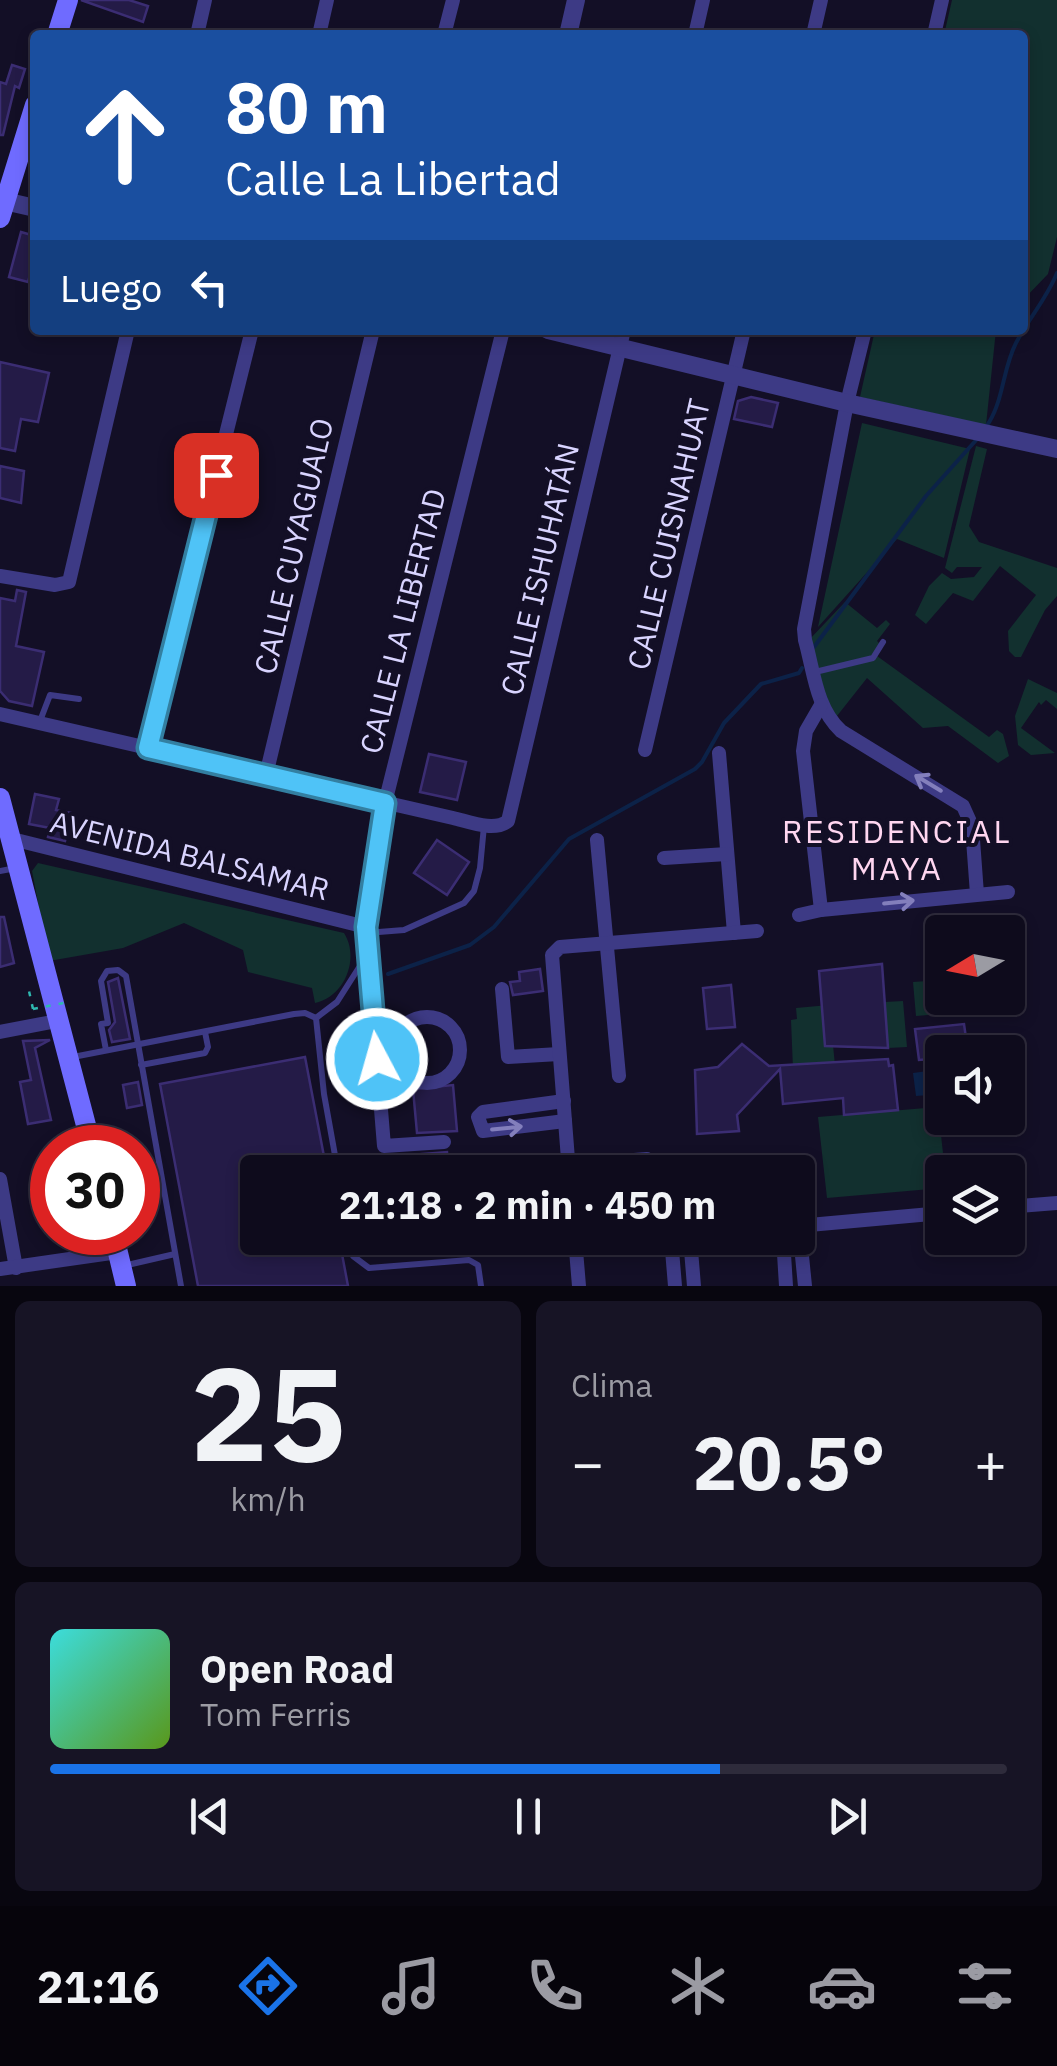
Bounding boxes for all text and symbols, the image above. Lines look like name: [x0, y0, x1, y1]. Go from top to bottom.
text: 80 m: [225, 61, 388, 152]
icon: ahead: [60, 70, 190, 200]
text: Calle La Libertad: [225, 149, 561, 207]
icon: left: [182, 260, 237, 315]
text: Luego: [60, 263, 162, 312]
street label: CALLE CUISNAHUAT: [618, 395, 718, 673]
street label: CALLE CUYAGUALO: [245, 414, 341, 678]
pin: [174, 433, 259, 518]
street label: CALLE ISHUHATÁN: [491, 439, 587, 699]
icon: arrive: [189, 448, 244, 503]
street label: CALLE LA LIBERTAD: [350, 485, 454, 757]
one-way arrow: [914, 773, 943, 793]
street label: AVENIDA BALSAMAR: [46, 801, 334, 909]
district label: RESIDENCIAL MAYA: [782, 810, 1012, 889]
one-way arrow: [882, 892, 915, 911]
north arrow: [925, 915, 1025, 1015]
map controls: [925, 915, 1025, 1255]
position arrow: [325, 1007, 429, 1111]
button: sound: [925, 1035, 1025, 1135]
one-way arrow: [491, 1118, 523, 1137]
speed limit sign: 30: [30, 1125, 160, 1255]
button: layers: [925, 1155, 1025, 1255]
text: 21:18 · 2 min · 450 m: [339, 1180, 716, 1229]
text: 25: [190, 1328, 346, 1497]
text: Clima: [571, 1364, 653, 1406]
text: 20.5°: [692, 1413, 886, 1511]
text: −: [571, 1427, 604, 1498]
text: +: [974, 1427, 1007, 1498]
text: km/h: [230, 1478, 306, 1520]
text: Open Road: [200, 1644, 394, 1693]
text: Tom Ferris: [200, 1693, 351, 1735]
icon: previous: [182, 1789, 237, 1844]
icon: pause: [501, 1789, 556, 1844]
icon: next: [820, 1789, 875, 1844]
icon: directions: [233, 1951, 303, 2021]
icon: music: [376, 1951, 446, 2021]
icon: phone: [520, 1951, 590, 2021]
icon: climate: [663, 1951, 733, 2021]
icon: car: [807, 1951, 877, 2021]
icon: filters: [950, 1951, 1020, 2021]
text: 21:16: [37, 1957, 160, 2015]

